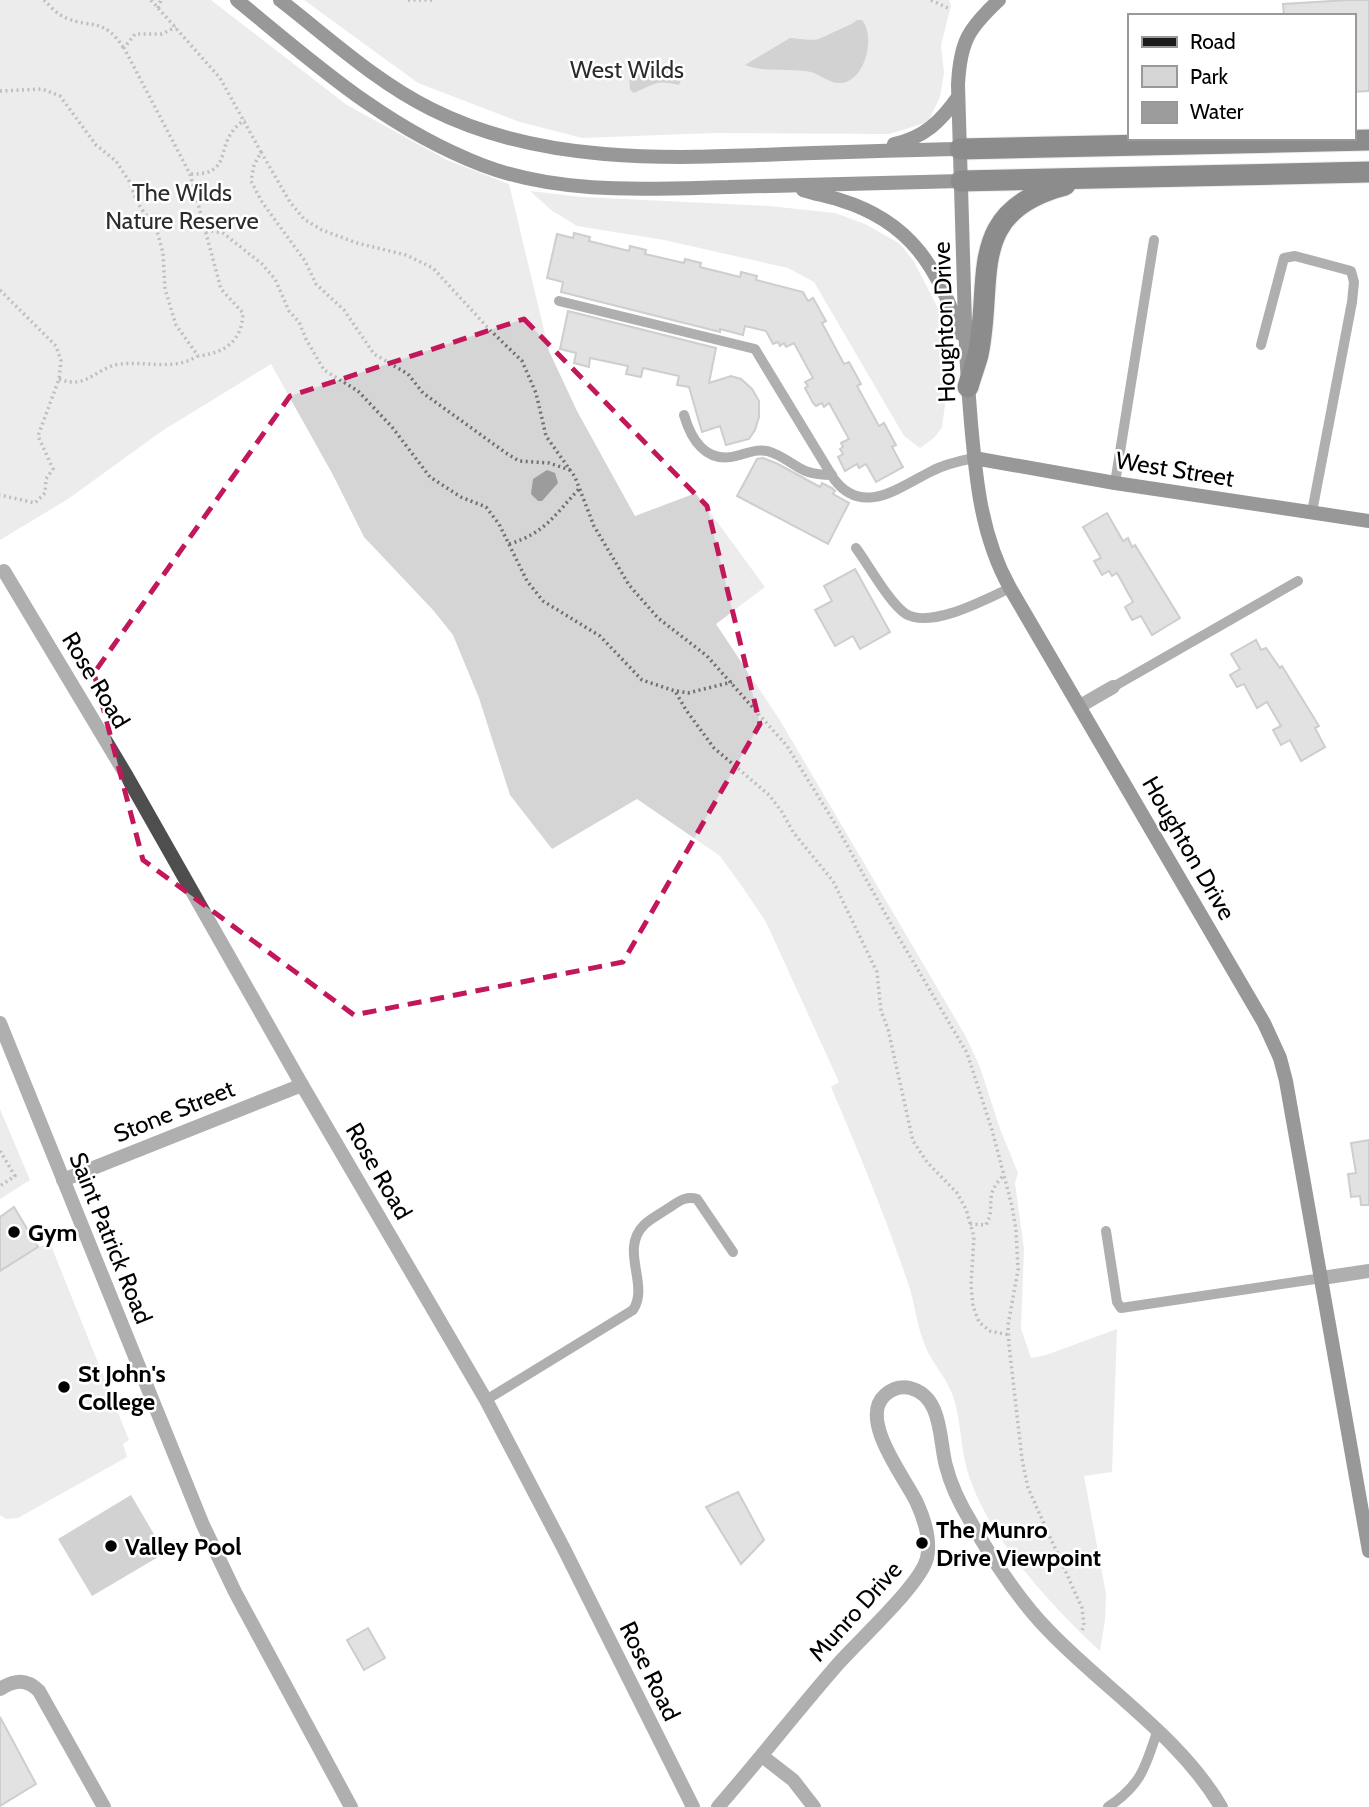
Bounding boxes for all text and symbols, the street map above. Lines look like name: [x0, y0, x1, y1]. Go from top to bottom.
legend: [1128, 14, 1355, 140]
text: Road: [1190, 29, 1236, 54]
park label: West Wilds: [570, 55, 684, 84]
text: Park: [1190, 64, 1228, 89]
text: Water: [1190, 99, 1244, 124]
park label: The Wilds Nature Reserve: [105, 178, 259, 235]
street label: Houghton Drive: [927, 241, 961, 403]
street label: West Street: [1114, 445, 1236, 493]
street label: Rose Road: [56, 627, 136, 733]
street label: Houghton Drive: [1136, 771, 1242, 925]
street label: Stone Street: [109, 1074, 239, 1148]
street label: Rose Road: [340, 1117, 418, 1225]
street label: Saint Patrick Road: [63, 1148, 159, 1328]
place label: Gym: [28, 1218, 77, 1247]
marker: Gym: [6, 1224, 22, 1240]
place label: St John's College: [78, 1359, 166, 1416]
marker: St John's College: [56, 1379, 72, 1395]
place label: The Munro Drive Viewpoint: [936, 1515, 1101, 1572]
place label: Valley Pool: [125, 1532, 242, 1561]
marker: The Munro Drive Viewpoint: [914, 1535, 930, 1551]
marker: Valley Pool: [103, 1538, 119, 1554]
street label: Munro Drive: [802, 1555, 908, 1667]
street label: Rose Road: [614, 1617, 686, 1725]

